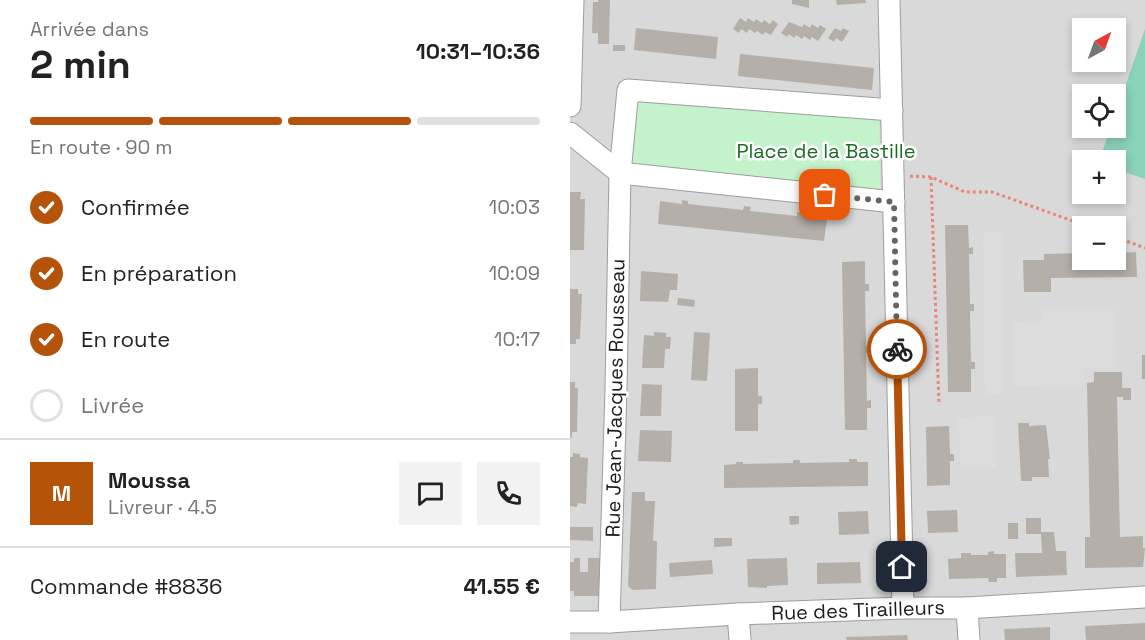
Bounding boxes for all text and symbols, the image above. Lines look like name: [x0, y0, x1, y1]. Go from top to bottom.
text: Arrivée dans: [30, 16, 149, 42]
north arrow: [1072, 18, 1126, 72]
map controls: [1072, 18, 1126, 270]
text: 10:31–10:36: [416, 37, 540, 65]
text: 2 min: [30, 40, 131, 89]
button: locate: [1072, 84, 1126, 138]
text: En route · 90 m: [30, 134, 173, 160]
park label: Place de la Bastille: [736, 138, 916, 164]
button: +: [1072, 150, 1126, 204]
pin: [799, 169, 850, 220]
icon: bag: [808, 178, 841, 211]
icon: check: [30, 191, 63, 224]
text: Confirmée: [81, 193, 190, 221]
text: 10:03: [489, 194, 540, 220]
button: −: [1072, 216, 1126, 270]
icon: check: [30, 257, 63, 290]
street label: Rue Jean-Jacques Rousseau: [600, 258, 630, 538]
text: En préparation: [81, 259, 237, 287]
text: 10:09: [489, 260, 540, 286]
courier: [867, 319, 927, 379]
icon: check: [30, 323, 63, 356]
text: En route: [81, 325, 170, 353]
text: 10:17: [494, 326, 540, 352]
icon: bike: [881, 333, 914, 366]
text: Livrée: [81, 391, 144, 419]
button: chat: [399, 462, 462, 525]
button: phone: [477, 462, 540, 525]
text: Moussa: [108, 466, 190, 494]
text: M: [52, 479, 71, 507]
text: Livreur · 4.5: [108, 494, 217, 520]
pin: [876, 541, 927, 592]
icon: home: [885, 550, 918, 583]
text: Commande #8836: [30, 572, 223, 600]
text: 41.55 €: [463, 572, 540, 600]
street label: Rue des Tirailleurs: [771, 594, 945, 626]

